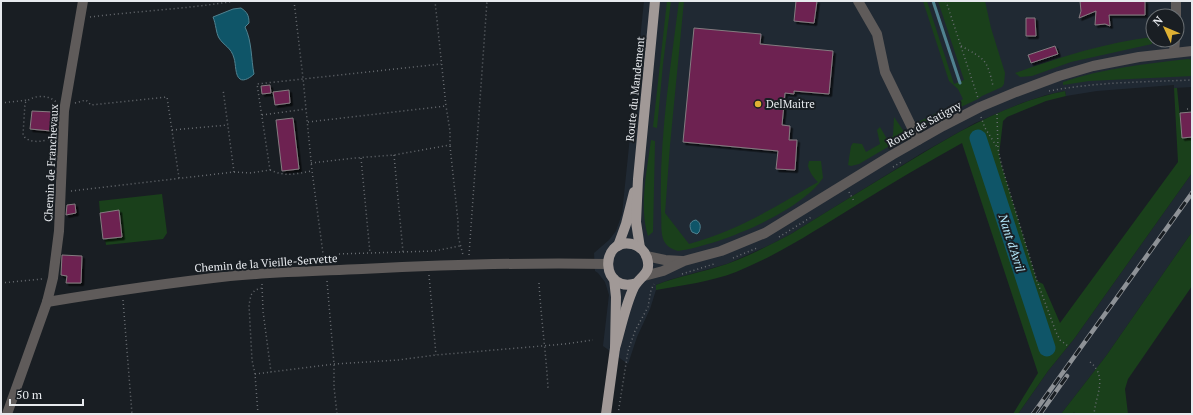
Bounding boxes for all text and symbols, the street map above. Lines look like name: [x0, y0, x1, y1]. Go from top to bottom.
north arrow: [1145, 8, 1185, 48]
text: N: [1150, 13, 1166, 29]
street label: Route du Mandement: [623, 36, 647, 142]
place label: DelMaitre: [766, 97, 815, 111]
street label: Route de Satigny: [885, 98, 964, 150]
marker: DelMaitre: [753, 99, 763, 109]
street label: Chemin de Franchevaux: [41, 104, 61, 222]
water label: Nant d'Avril: [995, 211, 1029, 275]
street label: Chemin de la Vieille-Servette: [194, 251, 339, 275]
scale bar: [10, 381, 83, 407]
text: 50 m: [16, 387, 43, 402]

